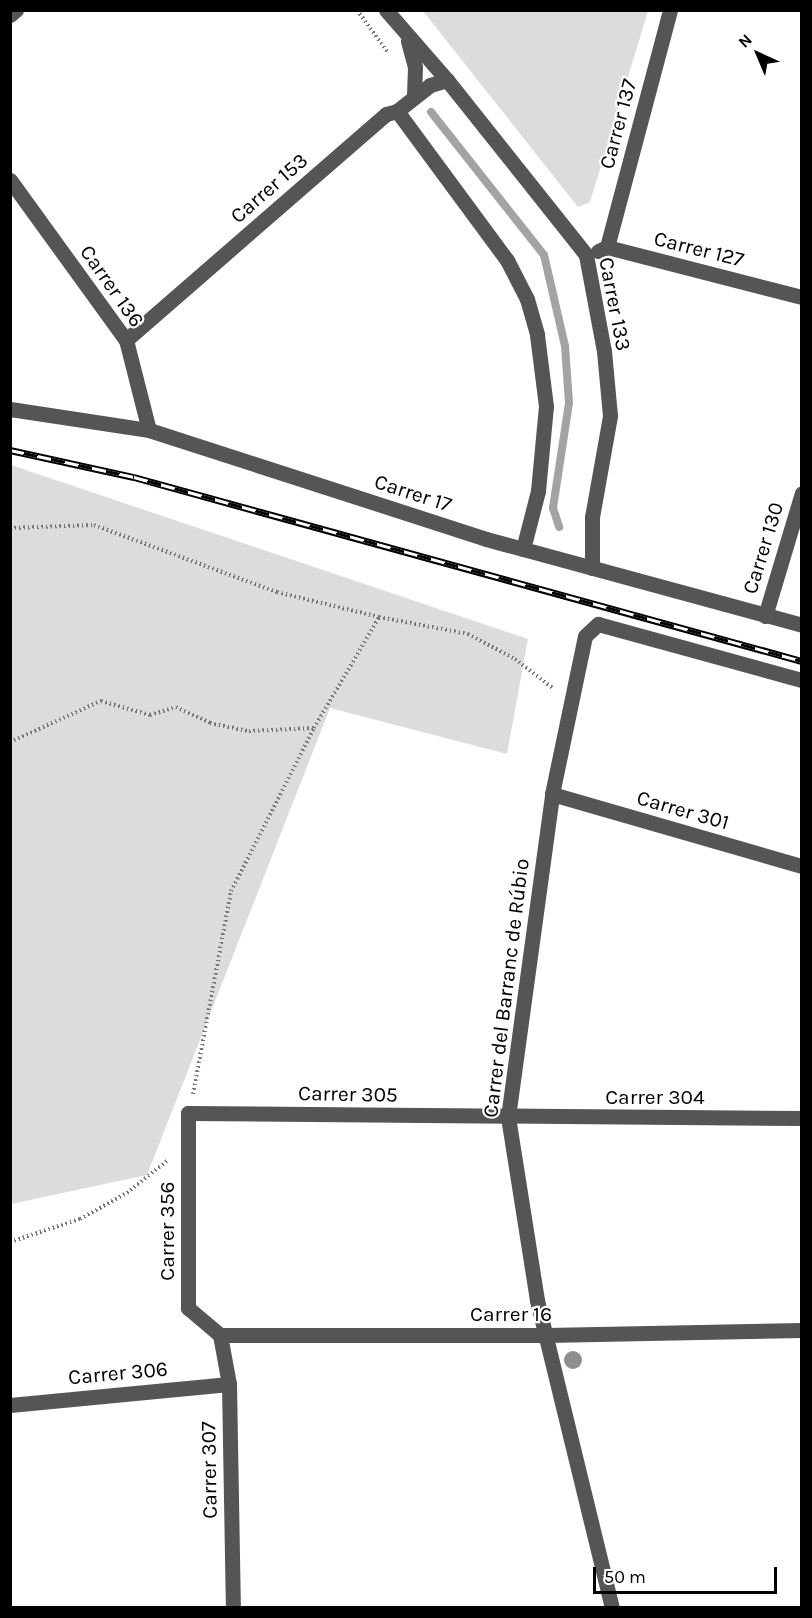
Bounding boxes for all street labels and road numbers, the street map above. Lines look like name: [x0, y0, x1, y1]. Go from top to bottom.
street label: Carrer 137: [594, 76, 642, 172]
street label: Carrer 153: [225, 148, 313, 228]
street label: Carrer 127: [651, 226, 747, 272]
street label: Carrer 136: [75, 240, 149, 332]
street label: Carrer 133: [594, 255, 636, 353]
street label: Carrer 17: [371, 469, 455, 517]
street label: Carrer 130: [737, 499, 789, 597]
street label: Carrer 301: [634, 785, 732, 835]
street label: Carrer del Barranc de Rúbio: [478, 857, 534, 1119]
street label: Carrer 305: [298, 1081, 398, 1107]
street label: Carrer 304: [605, 1084, 705, 1110]
street label: Carrer 356: [154, 1181, 180, 1281]
street label: Carrer 16: [470, 1301, 552, 1327]
street label: Carrer 306: [67, 1356, 169, 1390]
street label: Carrer 307: [196, 1421, 222, 1519]

